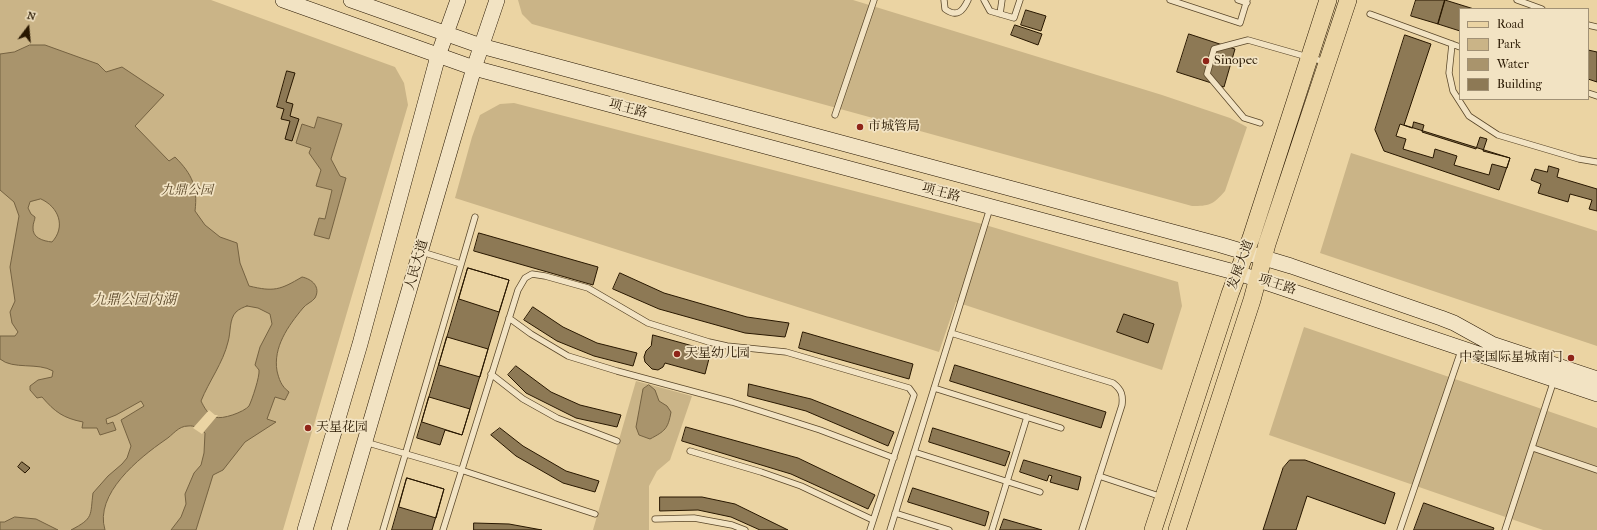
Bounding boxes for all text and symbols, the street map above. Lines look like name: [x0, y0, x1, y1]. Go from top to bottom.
north arrow: [8, 8, 48, 48]
legend: [1459, 8, 1589, 100]
text: N: [26, 9, 37, 23]
text: Road: [1497, 17, 1524, 31]
text: Park: [1497, 37, 1521, 51]
place label: Sinopec: [1214, 53, 1258, 69]
marker: Sinopec: [1201, 56, 1211, 66]
text: Water: [1497, 57, 1529, 71]
text: Building: [1497, 77, 1542, 91]
street label: 项王路: [607, 96, 649, 122]
place label: 市城管局: [868, 119, 920, 135]
marker: 市城管局: [855, 122, 865, 132]
street label: 项王路: [920, 180, 962, 206]
park label: 九鼎公园: [161, 183, 213, 199]
street label: 人民大道: [402, 238, 432, 292]
street label: 发展大道: [1225, 238, 1257, 292]
street label: 项王路: [1256, 272, 1298, 298]
water label: 九鼎公园内湖: [92, 293, 176, 309]
place label: 天星幼儿园: [685, 346, 750, 362]
marker: 天星幼儿园: [672, 349, 682, 359]
place label: 中豪国际星城南门: [1459, 350, 1563, 366]
marker: 中豪国际星城南门: [1566, 353, 1576, 363]
place label: 天星花园: [316, 420, 368, 436]
marker: 天星花园: [303, 423, 313, 433]

